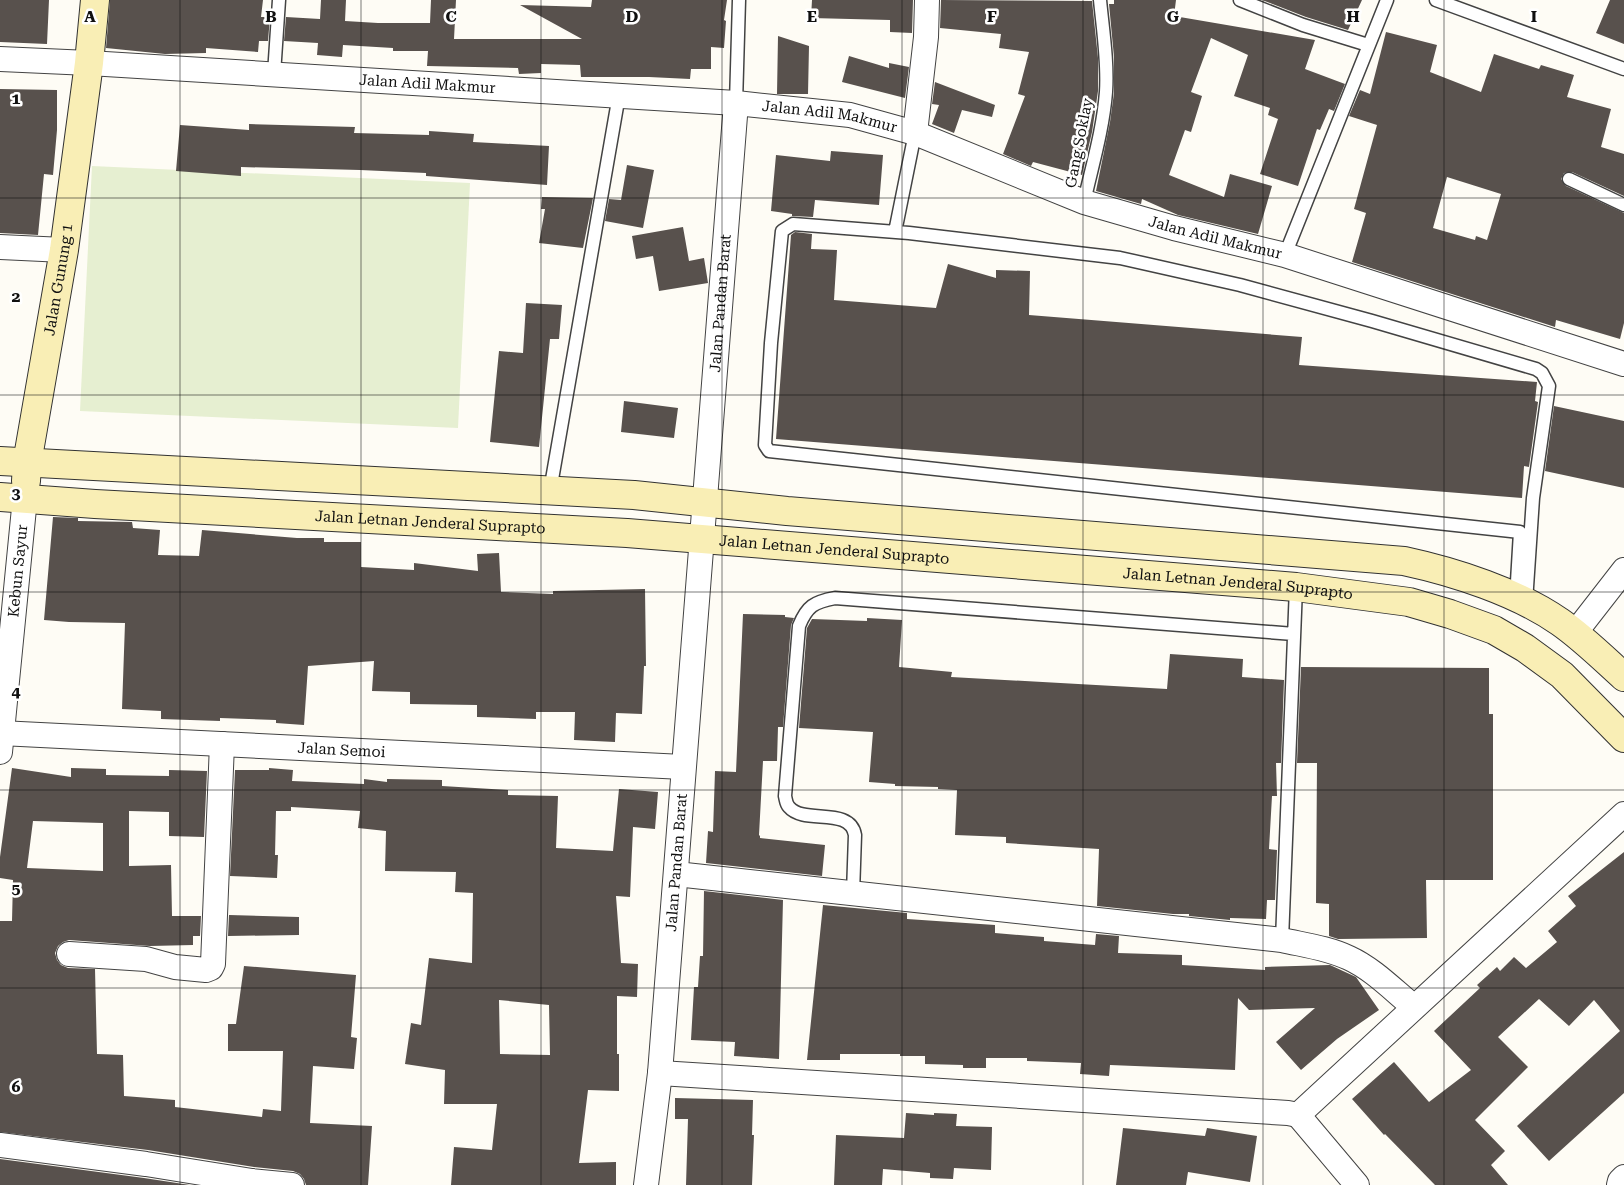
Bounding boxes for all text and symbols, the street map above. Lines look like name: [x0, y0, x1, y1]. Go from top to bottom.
text: A: [84, 7, 96, 26]
text: B: [265, 7, 277, 26]
text: C: [445, 7, 457, 26]
text: D: [626, 7, 639, 26]
text: E: [807, 7, 817, 26]
text: F: [987, 7, 997, 26]
text: G: [1167, 7, 1180, 26]
text: H: [1346, 7, 1360, 26]
text: I: [1531, 7, 1537, 26]
street label: Jalan Adil Makmur: [358, 71, 496, 97]
text: 1: [12, 89, 21, 108]
street label: Gang Soklay: [1061, 96, 1097, 189]
street label: Jalan Adil Makmur: [761, 97, 899, 137]
street label: Jalan Adil Makmur: [1147, 212, 1284, 263]
street label: Jalan Gunung 1: [40, 223, 76, 337]
street label: Jalan Pandan Barat: [706, 233, 735, 373]
text: 2: [12, 287, 21, 306]
text: 3: [12, 484, 21, 503]
street label: Jalan Letnan Jenderal Suprapto: [314, 507, 546, 538]
street label: Kebun Sayur: [4, 524, 31, 618]
street label: Jalan Letnan Jenderal Suprapto: [718, 531, 950, 568]
street label: Jalan Letnan Jenderal Suprapto: [1122, 564, 1354, 603]
text: 4: [12, 682, 21, 701]
street label: Jalan Semoi: [297, 739, 386, 761]
street label: Jalan Pandan Barat: [662, 792, 691, 932]
text: 5: [12, 879, 21, 898]
text: 6: [12, 1077, 21, 1096]

